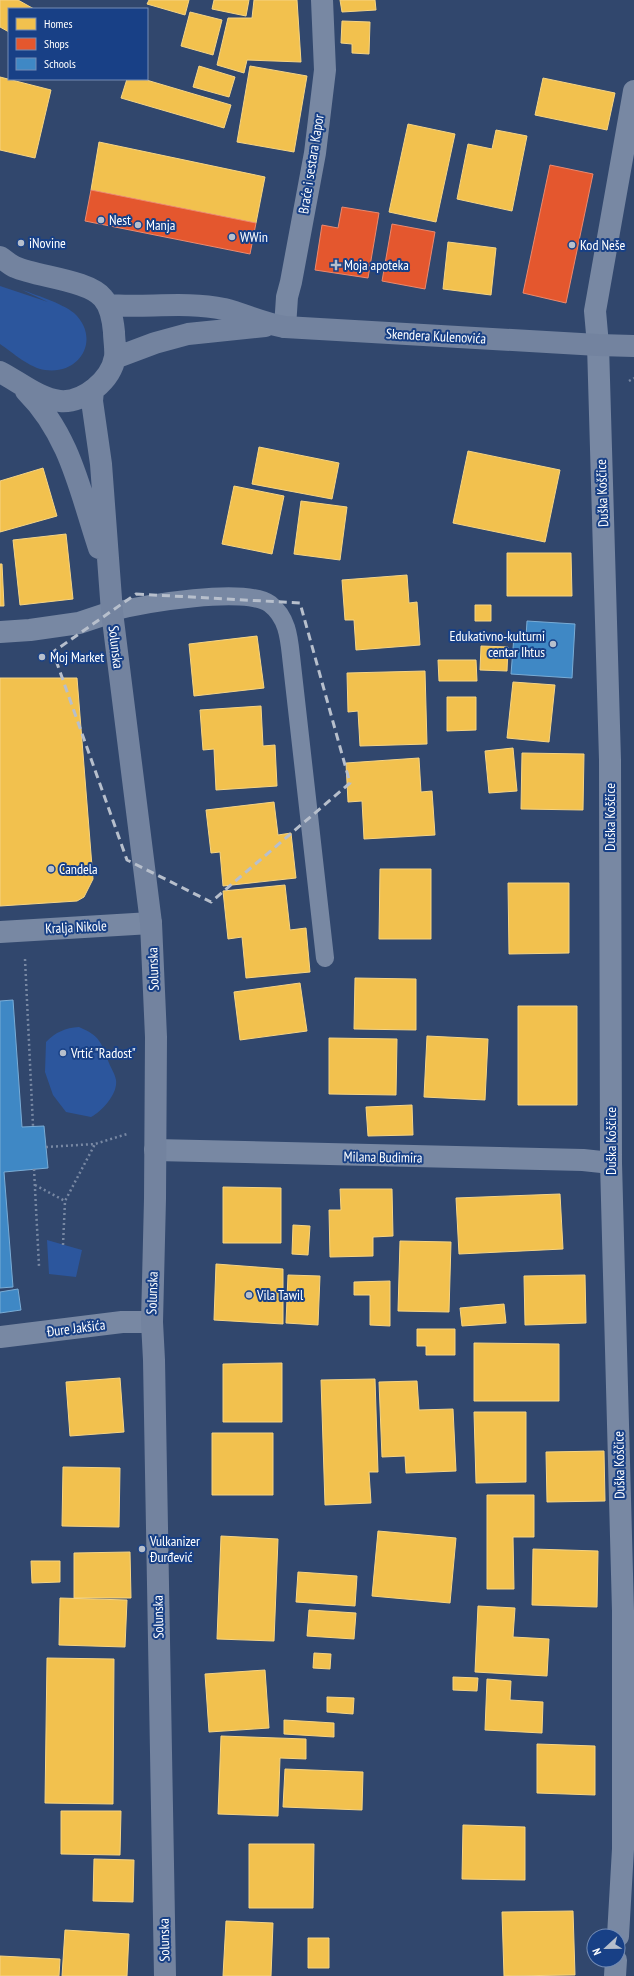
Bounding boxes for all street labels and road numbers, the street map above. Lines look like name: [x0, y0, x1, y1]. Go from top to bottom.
street label: Braće i sestara Kapor: [294, 113, 328, 215]
street label: Skendera Kulenovića: [385, 324, 487, 348]
street label: Duška Koščice: [592, 459, 612, 527]
street label: Solunska: [104, 624, 128, 670]
street label: Duška Koščice: [601, 783, 619, 851]
street label: Kralja Nikole: [45, 916, 108, 938]
street label: Solunska: [143, 947, 163, 991]
street label: Duška Koščice: [602, 1107, 620, 1175]
street label: Milana Budimira: [343, 1147, 423, 1167]
street label: Solunska: [142, 1271, 162, 1315]
street label: Đure Jakšića: [45, 1315, 106, 1341]
street label: Duška Koščice: [609, 1431, 629, 1499]
street label: Solunska: [149, 1595, 167, 1639]
street label: Solunska: [155, 1918, 173, 1962]

